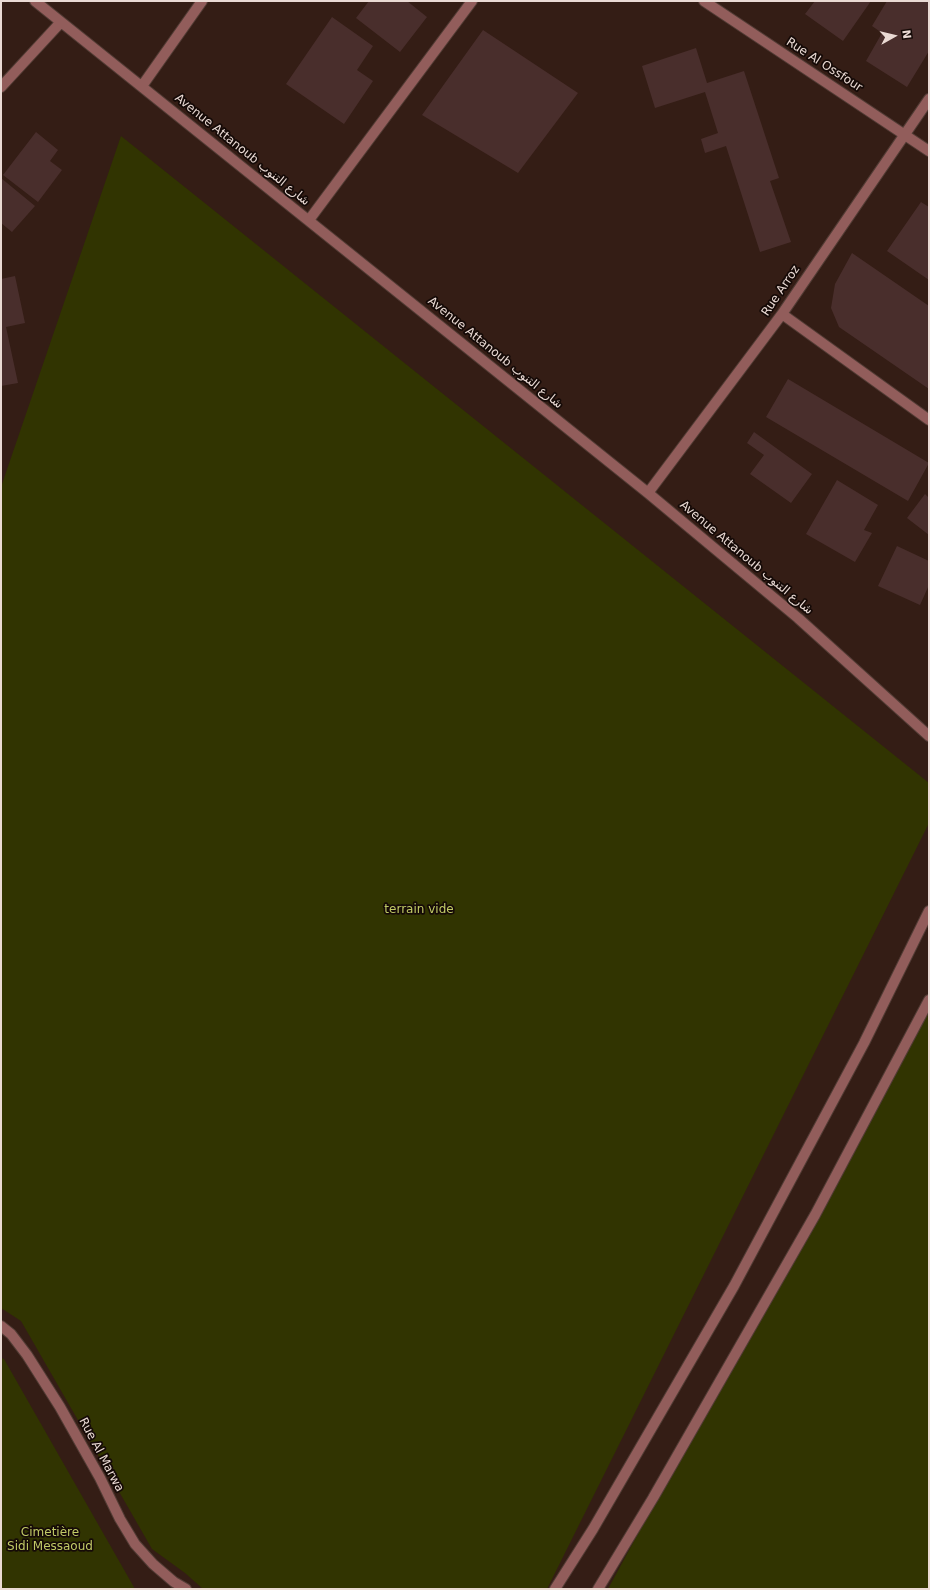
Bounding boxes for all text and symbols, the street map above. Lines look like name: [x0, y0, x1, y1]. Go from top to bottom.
north arrow: [874, 16, 914, 56]
text: N: [899, 29, 913, 40]
street label: Rue Al Ossfour: [783, 35, 865, 95]
street label: Avenue Attanoub شارع التنوب: [172, 91, 312, 209]
street label: Rue Arroz: [759, 263, 803, 319]
street label: Avenue Attanoub شارع التنوب: [425, 294, 565, 412]
street label: Avenue Attanoub شارع التنوب: [677, 498, 815, 618]
park label: terrain vide: [384, 903, 454, 917]
street label: Rue Al Marwa: [75, 1416, 127, 1494]
park label: Cimetière Sidi Messaoud: [7, 1526, 93, 1554]

